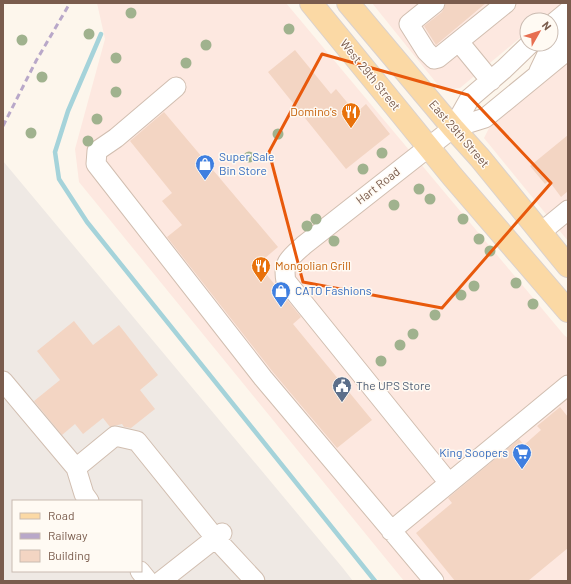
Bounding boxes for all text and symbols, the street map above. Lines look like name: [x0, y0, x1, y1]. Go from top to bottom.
north arrow: [519, 12, 559, 52]
text: N: [540, 18, 555, 32]
street label: West 29th Street: [338, 36, 404, 113]
street label: East 29th Street: [427, 97, 493, 170]
restaurant icon: Domino's: [340, 101, 362, 129]
place label: Domino's: [290, 104, 337, 118]
place label: Super Sale Bin Store: [219, 149, 274, 177]
shop icon: Super Sale Bin Store: [194, 153, 216, 181]
street label: Hart Road: [353, 164, 402, 207]
restaurant icon: Mongolian Grill: [250, 255, 272, 283]
place label: Mongolian Grill: [275, 258, 351, 272]
shop icon: CATO Fashions: [270, 280, 292, 308]
place label: CATO Fashions: [295, 283, 372, 297]
public building icon: The UPS Store: [331, 375, 353, 403]
place label: The UPS Store: [356, 378, 431, 392]
supermarket icon: King Soopers: [511, 442, 533, 470]
place label: King Soopers: [439, 445, 508, 459]
legend: [12, 500, 142, 572]
text: Road: [48, 508, 75, 522]
text: Railway: [48, 528, 88, 542]
text: Building: [48, 548, 90, 562]

